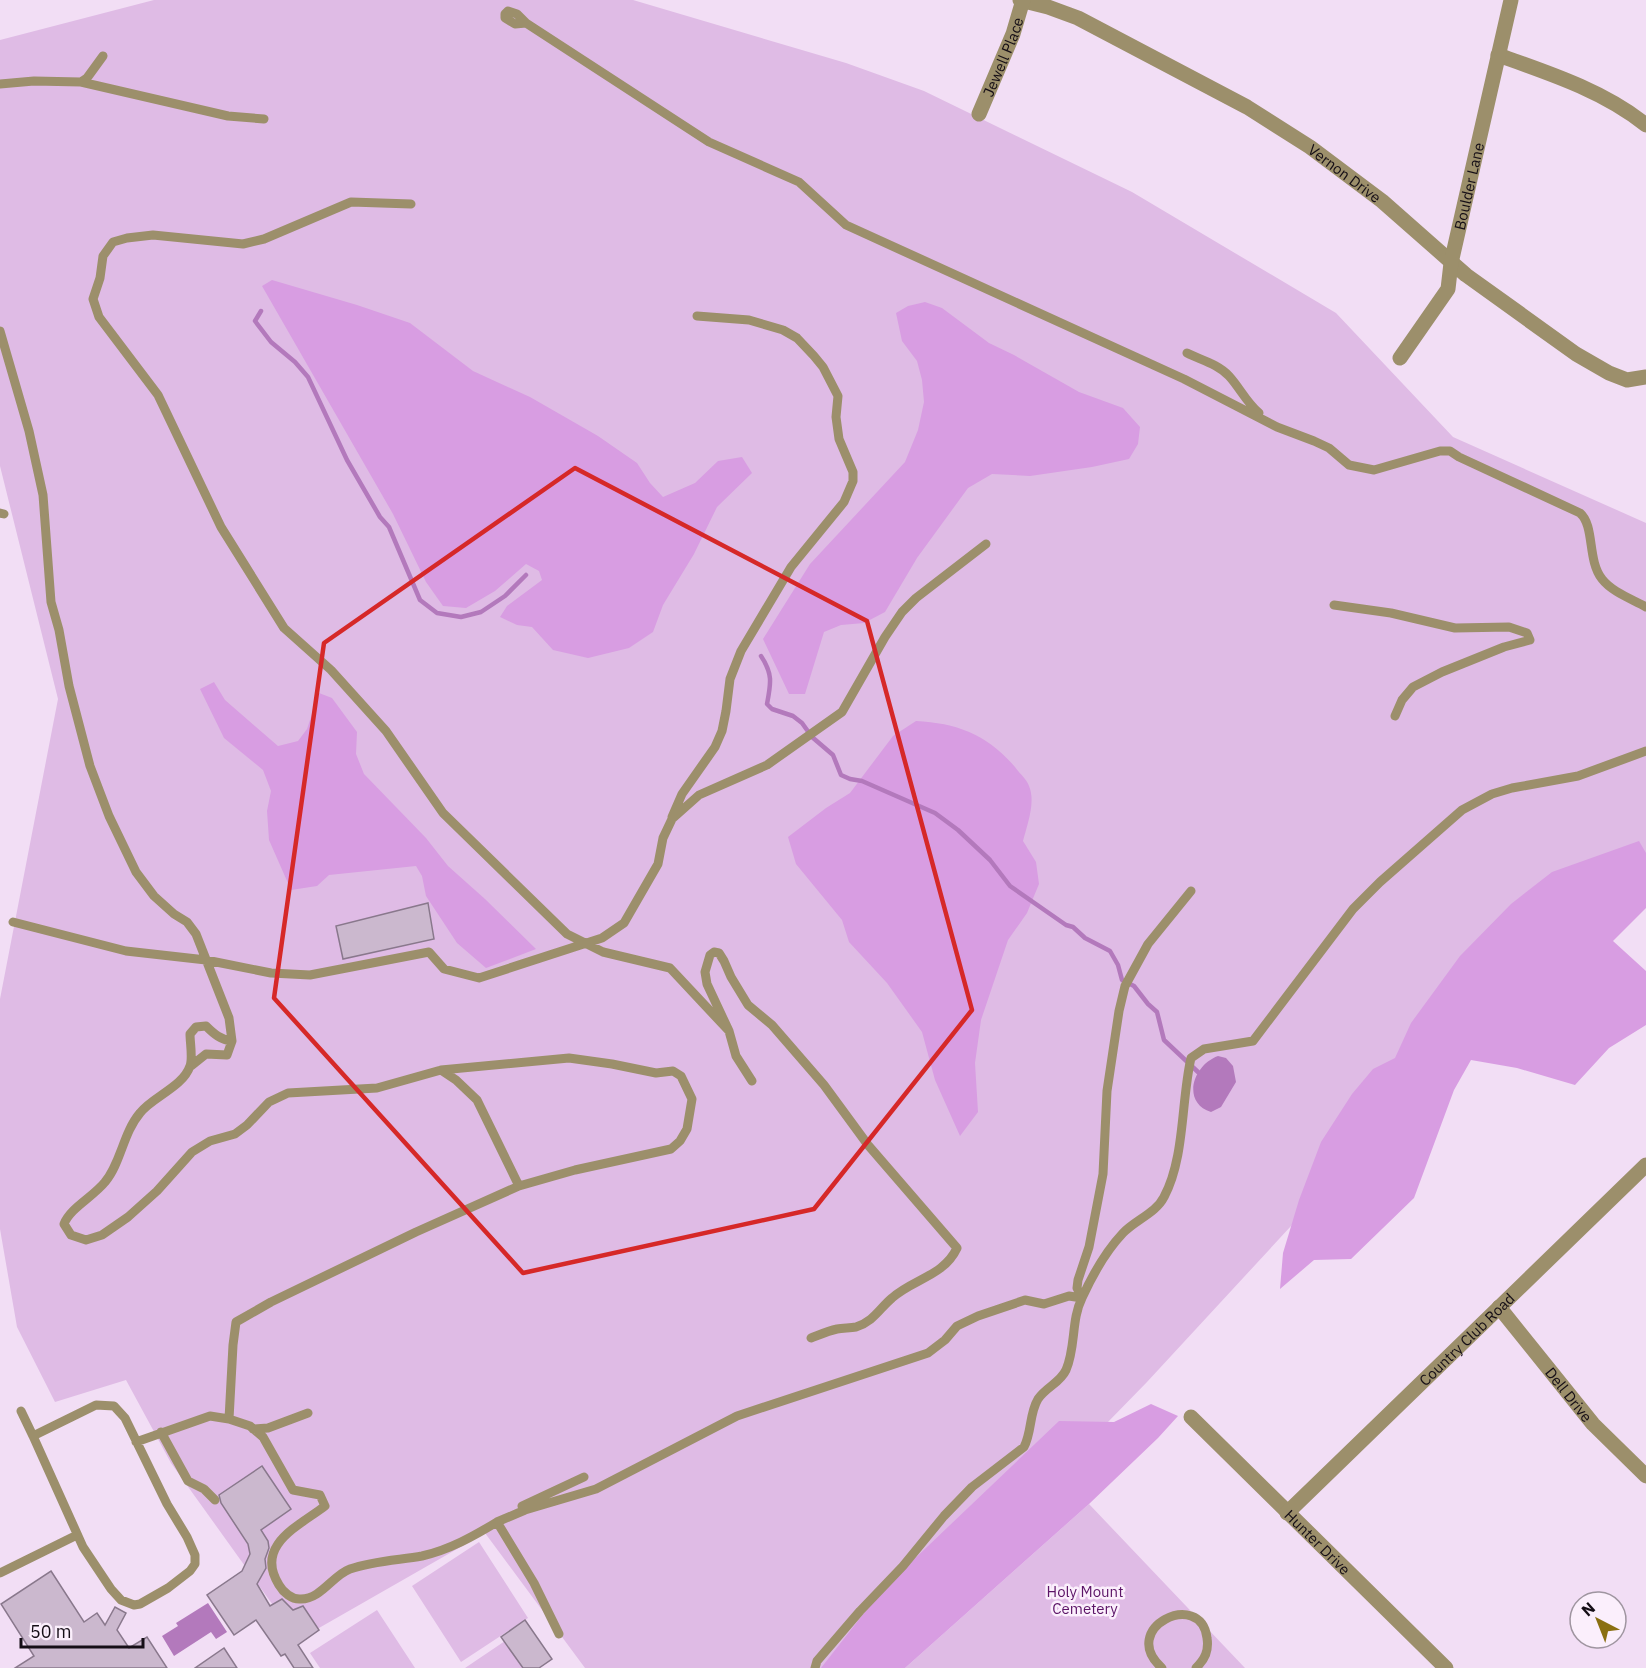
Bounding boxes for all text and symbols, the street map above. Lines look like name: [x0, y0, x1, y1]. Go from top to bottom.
street label: Jewell Place: [978, 15, 1027, 99]
street label: Vernon Drive: [1305, 140, 1385, 207]
street label: Boulder Lane: [1449, 141, 1488, 232]
street label: Country Club Road: [1415, 1289, 1518, 1389]
street label: Dell Drive: [1541, 1363, 1597, 1426]
street label: Hunter Drive: [1281, 1505, 1355, 1578]
park label: Holy Mount Cemetery: [1047, 1582, 1123, 1618]
north arrow: [1568, 1590, 1628, 1650]
text: N: [1577, 1598, 1599, 1620]
scale bar: [21, 1611, 142, 1649]
text: 50 m: [30, 1620, 72, 1643]

